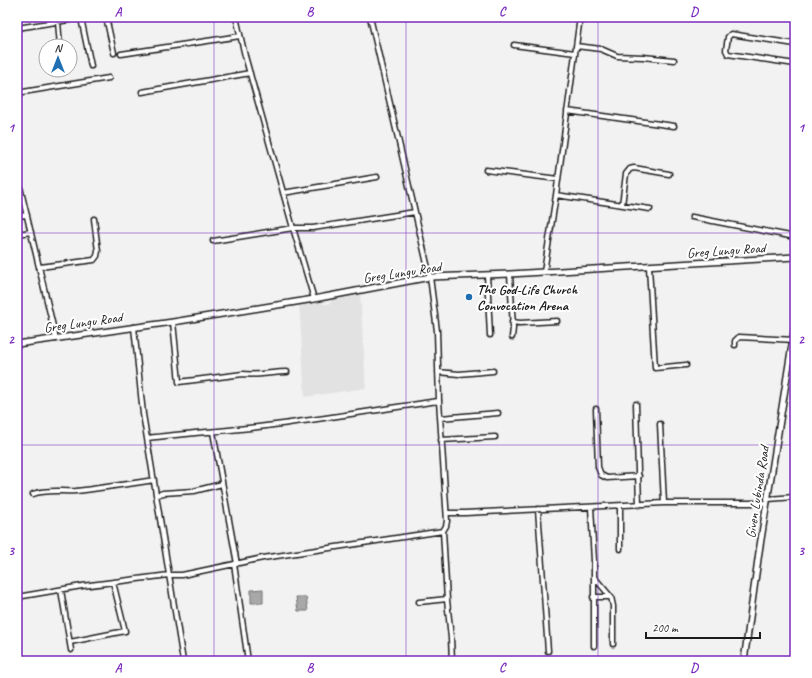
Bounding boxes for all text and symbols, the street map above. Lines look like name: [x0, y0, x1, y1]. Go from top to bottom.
text: A: [115, 4, 123, 20]
text: B: [307, 4, 315, 20]
text: C: [499, 4, 507, 20]
text: D: [690, 4, 699, 20]
north arrow: [38, 38, 78, 78]
text: N: [55, 41, 64, 55]
text: 1: [8, 120, 16, 136]
text: 1: [798, 120, 806, 136]
street label: Greg Lungu Road: [686, 239, 768, 262]
street label: Greg Lungu Road: [362, 258, 445, 287]
place label: The God-Life Church Convocation Arena: [477, 281, 578, 314]
marker: The God-Life Church Convocation Arena: [464, 292, 474, 302]
street label: Greg Lungu Road: [43, 308, 126, 336]
text: 2: [8, 332, 15, 348]
text: 2: [798, 332, 805, 348]
street label: Given Lubinda Road: [742, 442, 774, 539]
text: 3: [8, 543, 15, 559]
text: 3: [798, 543, 805, 559]
scale bar: [646, 614, 760, 640]
text: 200 m: [652, 620, 679, 636]
text: A: [115, 660, 123, 676]
text: B: [307, 660, 315, 676]
text: C: [499, 660, 507, 676]
text: D: [690, 660, 699, 676]

